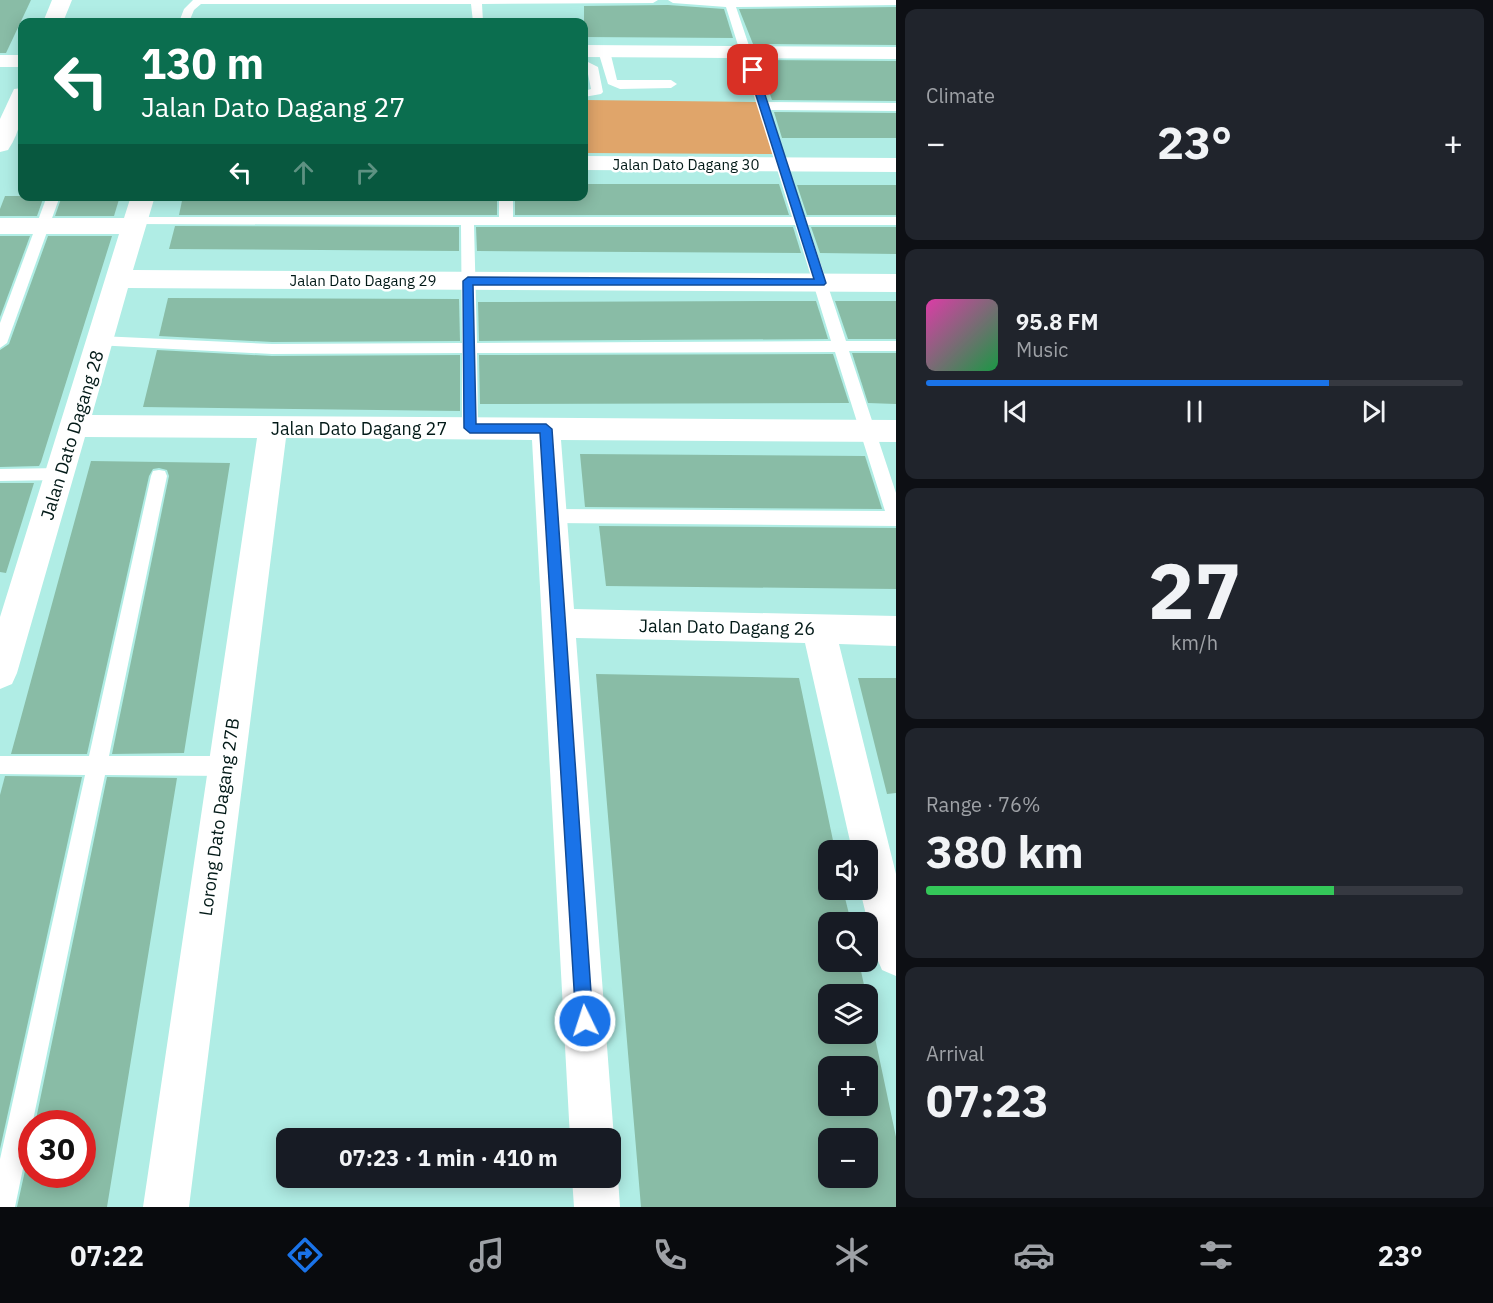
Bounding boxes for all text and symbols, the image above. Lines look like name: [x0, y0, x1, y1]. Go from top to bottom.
text: 130 m: [141, 36, 264, 91]
icon: left: [42, 42, 120, 120]
pin: [727, 44, 778, 95]
icon: arrive: [736, 53, 769, 86]
text: Climate: [926, 82, 995, 109]
text: Jalan Dato Dagang 27: [141, 89, 406, 124]
text: 23°: [1157, 113, 1232, 171]
text: −: [926, 121, 946, 164]
text: +: [1443, 121, 1463, 164]
street label: Jalan Dato Dagang 30: [613, 155, 759, 174]
icon: left: [224, 156, 257, 189]
icon: ahead: [287, 156, 320, 189]
icon: right: [350, 156, 383, 189]
street label: Jalan Dato Dagang 29: [290, 271, 436, 290]
text: 95.8 FM: [1016, 307, 1099, 336]
text: Music: [1016, 336, 1068, 363]
street label: Jalan Dato Dagang 28: [35, 347, 109, 523]
icon: previous: [999, 395, 1032, 428]
icon: pause: [1178, 395, 1211, 428]
icon: next: [1357, 395, 1390, 428]
street label: Jalan Dato Dagang 27: [271, 417, 447, 440]
text: 27: [1148, 539, 1241, 640]
street label: Jalan Dato Dagang 26: [639, 614, 815, 640]
text: km/h: [1171, 629, 1218, 656]
street label: Lorong Dato Dagang 27B: [194, 716, 244, 918]
text: Range · 76%: [926, 791, 1041, 818]
text: 380 km: [926, 822, 1084, 880]
map controls: [818, 840, 878, 1188]
button: sound: [818, 840, 878, 900]
button: search: [818, 912, 878, 972]
button: layers: [818, 984, 878, 1044]
position arrow: [553, 989, 617, 1053]
text: Arrival: [926, 1040, 984, 1067]
button: +: [818, 1056, 878, 1116]
text: 07:23: [926, 1071, 1049, 1129]
speed limit sign: 30: [18, 1110, 96, 1188]
button: −: [818, 1128, 878, 1188]
text: 07:23 · 1 min · 410 m: [339, 1143, 558, 1172]
icon: directions: [284, 1234, 326, 1276]
icon: music: [466, 1234, 508, 1276]
icon: phone: [649, 1234, 691, 1276]
icon: climate: [831, 1234, 873, 1276]
icon: car: [1013, 1234, 1055, 1276]
icon: filters: [1195, 1234, 1237, 1276]
text: 07:22: [70, 1238, 144, 1273]
text: 23°: [1378, 1238, 1423, 1273]

